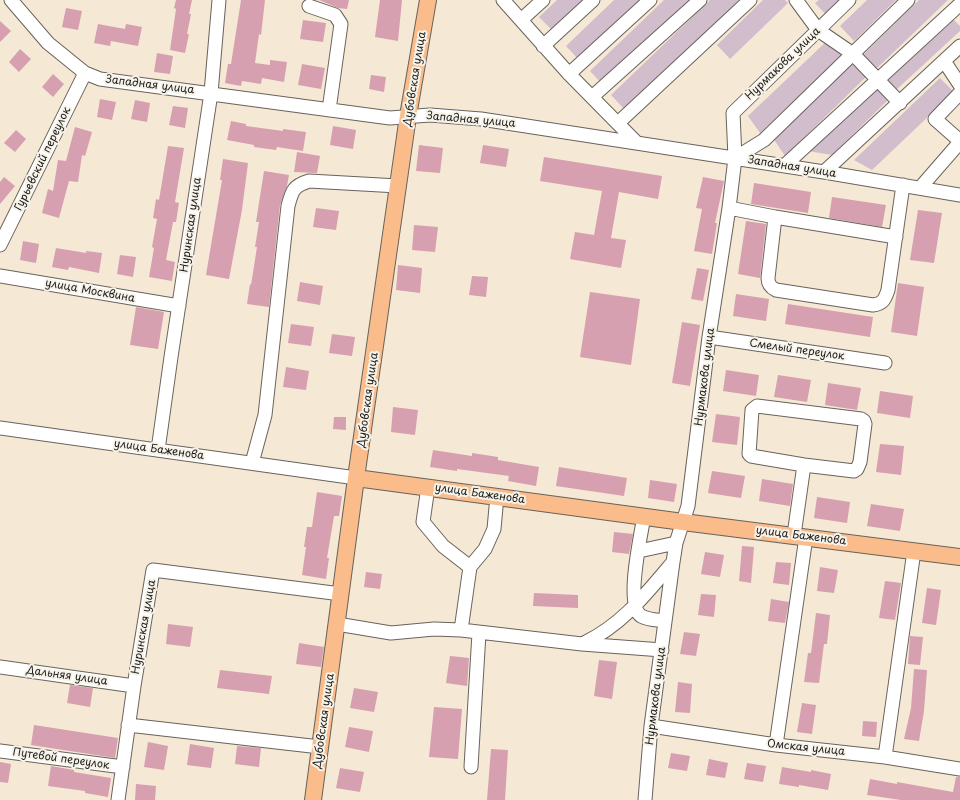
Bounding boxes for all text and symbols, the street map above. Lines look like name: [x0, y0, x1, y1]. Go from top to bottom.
street label: Нурмакова улица: [743, 25, 823, 103]
street label: Дубовская улица: [401, 31, 429, 127]
street label: Западная улица: [105, 73, 195, 97]
street label: Гурьевский переулок: [12, 105, 74, 213]
street label: Западная улица: [426, 110, 516, 130]
street label: Западная улица: [747, 153, 837, 181]
street label: Нуринская улица: [178, 177, 204, 273]
street label: улица Москвина: [44, 277, 136, 305]
street label: Нурмакова улица: [692, 327, 718, 427]
street label: Смелый переулок: [749, 337, 845, 363]
street label: Дубовская улица: [355, 352, 381, 448]
street label: улица Баженова: [113, 437, 205, 463]
street label: улица Баженова: [434, 481, 526, 507]
street label: улица Баженова: [755, 524, 847, 548]
street label: Нуринская улица: [129, 579, 159, 675]
street label: Нурмакова улица: [643, 646, 669, 746]
street label: Дальняя улица: [26, 664, 108, 688]
street label: Дубовская улица: [311, 673, 337, 769]
street label: Омская улица: [766, 737, 846, 759]
street label: Путевой переулок: [12, 746, 110, 772]

